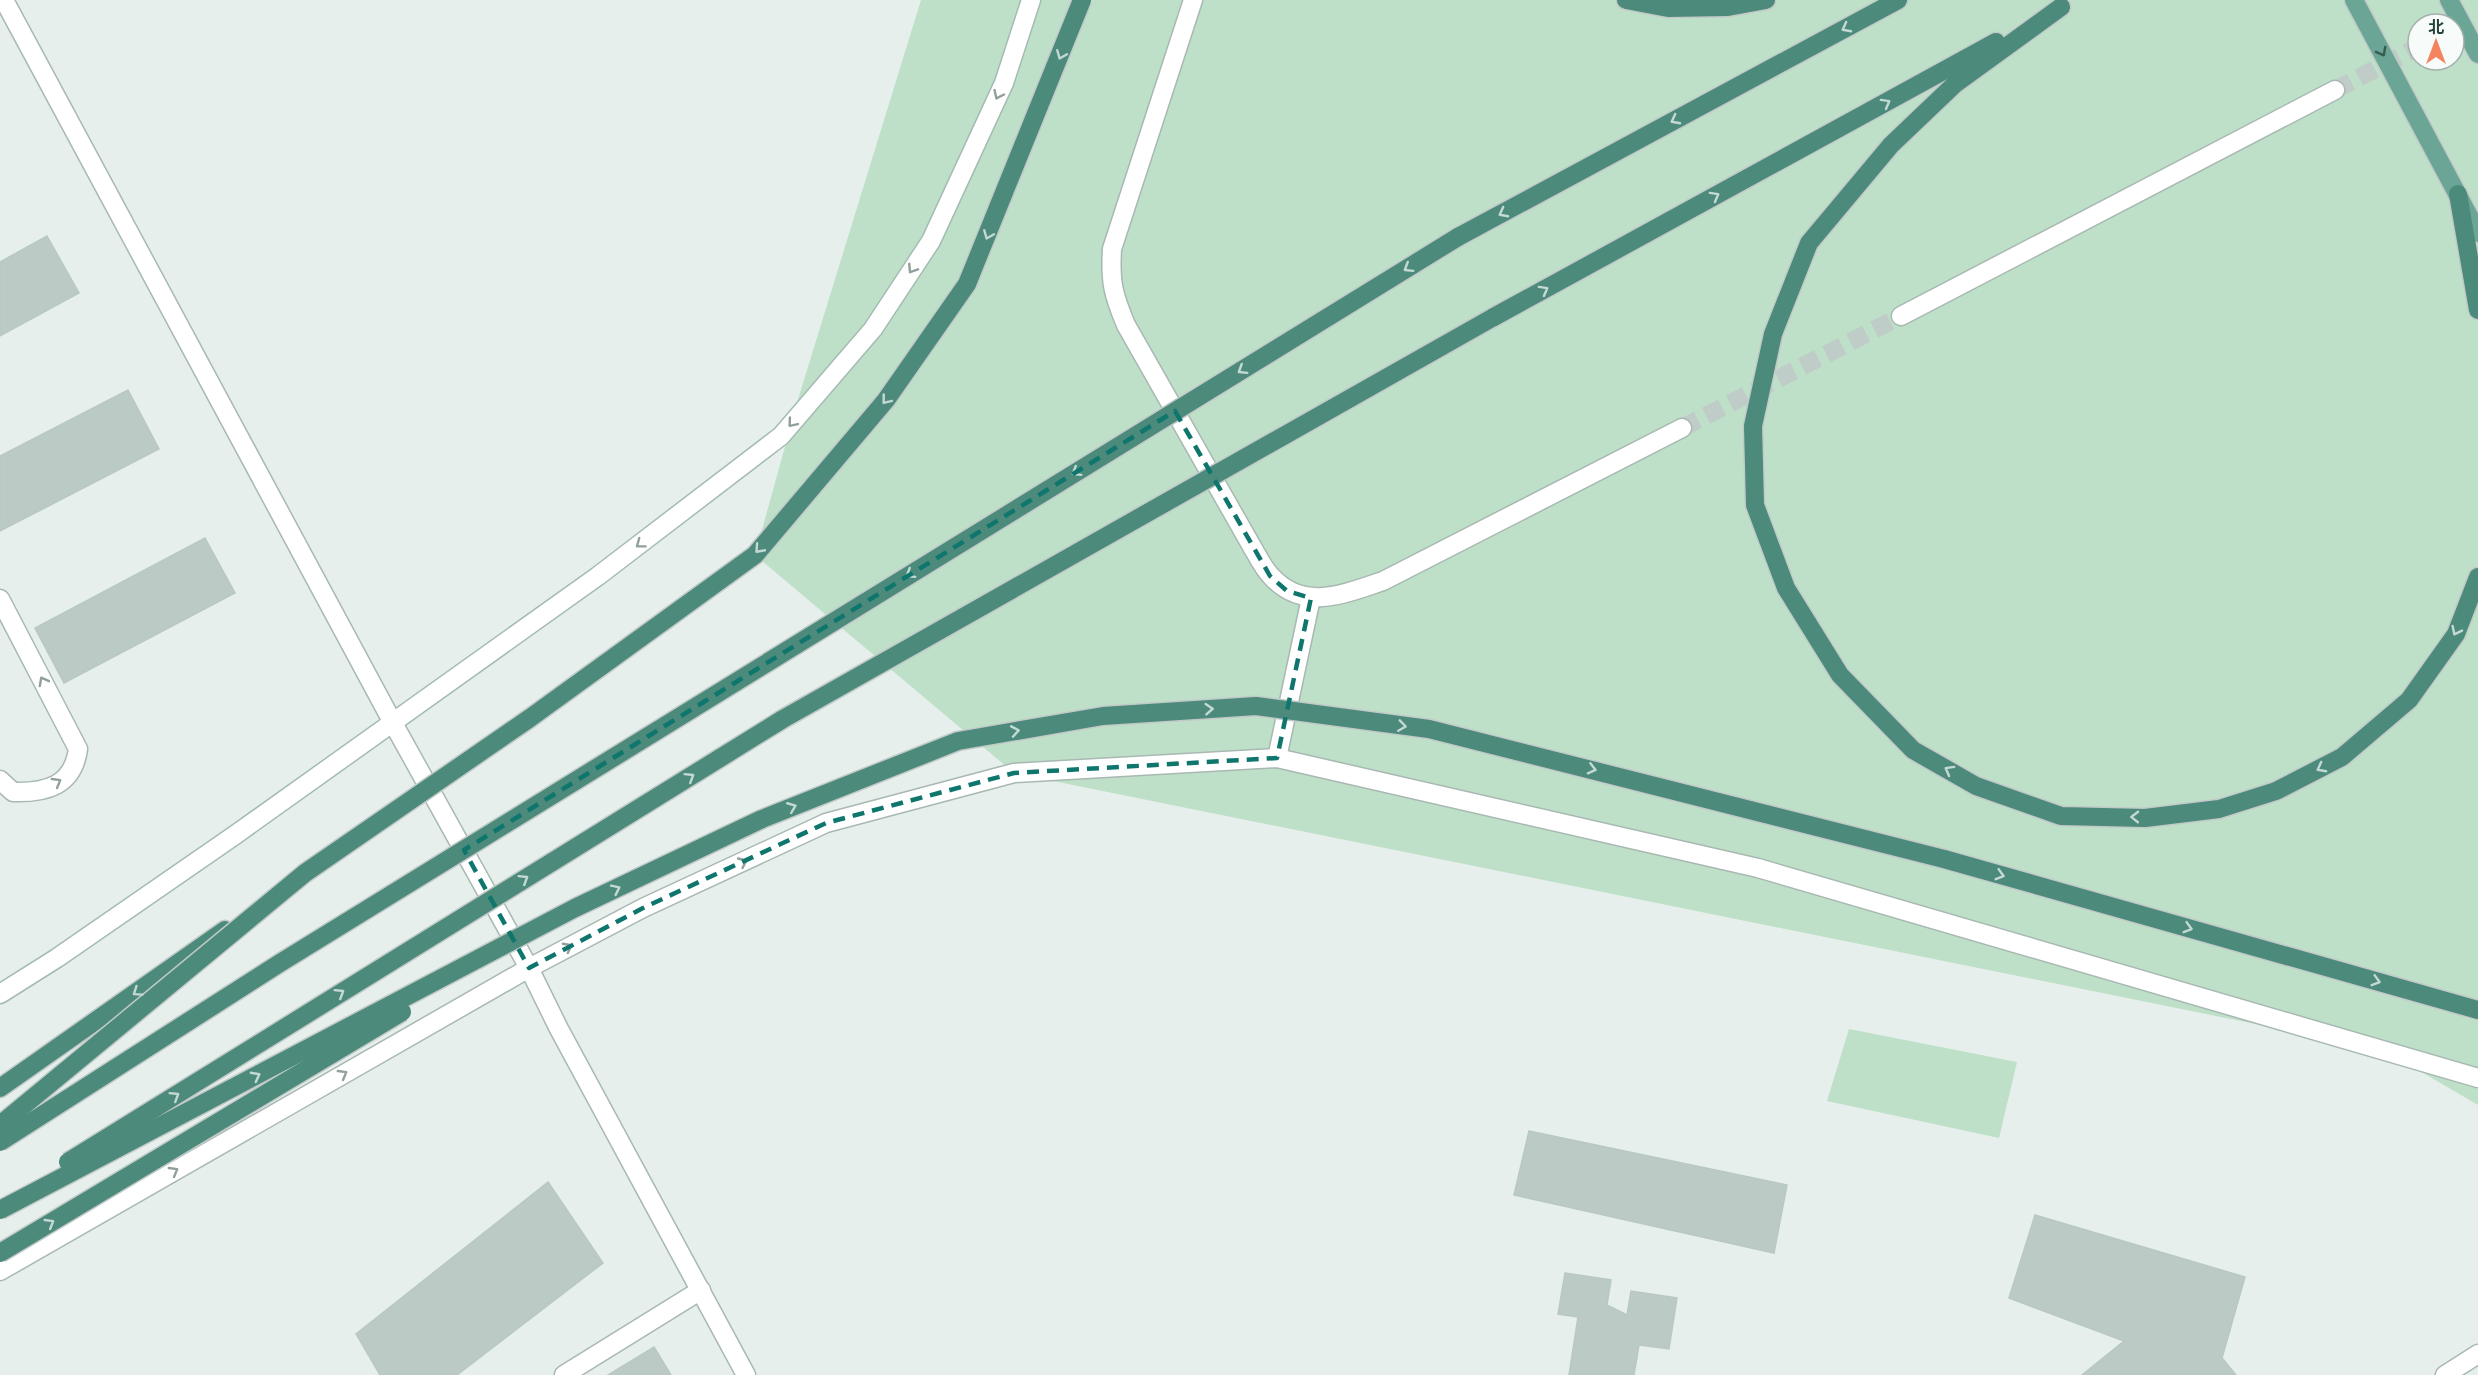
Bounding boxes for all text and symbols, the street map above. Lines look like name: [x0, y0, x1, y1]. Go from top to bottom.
north arrow: [2406, 12, 2466, 72]
text: 北: [2428, 16, 2444, 38]
one-way arrow: [1842, 21, 1852, 32]
one-way arrow: [2375, 45, 2386, 56]
one-way arrow: [1056, 49, 1068, 60]
one-way arrow: [994, 88, 1006, 99]
one-way arrow: [1880, 99, 1890, 110]
one-way arrow: [1670, 113, 1681, 124]
one-way arrow: [1709, 192, 1719, 203]
one-way arrow: [1499, 206, 1509, 217]
one-way arrow: [983, 229, 995, 240]
one-way arrow: [1404, 260, 1414, 272]
one-way arrow: [908, 263, 919, 274]
one-way arrow: [1537, 286, 1548, 297]
one-way arrow: [1238, 362, 1248, 374]
one-way arrow: [882, 394, 893, 405]
one-way arrow: [788, 416, 799, 427]
one-way arrow: [1072, 465, 1082, 477]
one-way arrow: [635, 537, 646, 548]
one-way arrow: [755, 542, 766, 553]
one-way arrow: [906, 567, 916, 579]
one-way arrow: [2452, 625, 2463, 635]
one-way arrow: [39, 676, 50, 687]
one-way arrow: [1204, 702, 1213, 715]
one-way arrow: [1398, 719, 1407, 731]
one-way arrow: [1010, 725, 1020, 738]
one-way arrow: [2316, 760, 2327, 772]
one-way arrow: [1587, 762, 1597, 775]
one-way arrow: [1945, 766, 1955, 778]
one-way arrow: [684, 772, 694, 784]
one-way arrow: [50, 778, 61, 789]
one-way arrow: [786, 802, 797, 814]
one-way arrow: [2131, 811, 2140, 824]
one-way arrow: [737, 857, 748, 869]
one-way arrow: [1995, 867, 2005, 880]
one-way arrow: [518, 875, 528, 887]
one-way arrow: [609, 884, 620, 896]
one-way arrow: [2183, 920, 2193, 933]
one-way arrow: [562, 943, 572, 954]
one-way arrow: [2370, 973, 2380, 986]
one-way arrow: [133, 985, 144, 996]
one-way arrow: [334, 989, 344, 1001]
one-way arrow: [337, 1070, 347, 1081]
one-way arrow: [250, 1072, 261, 1083]
one-way arrow: [168, 1092, 179, 1103]
one-way arrow: [168, 1166, 178, 1178]
one-way arrow: [44, 1218, 54, 1230]

